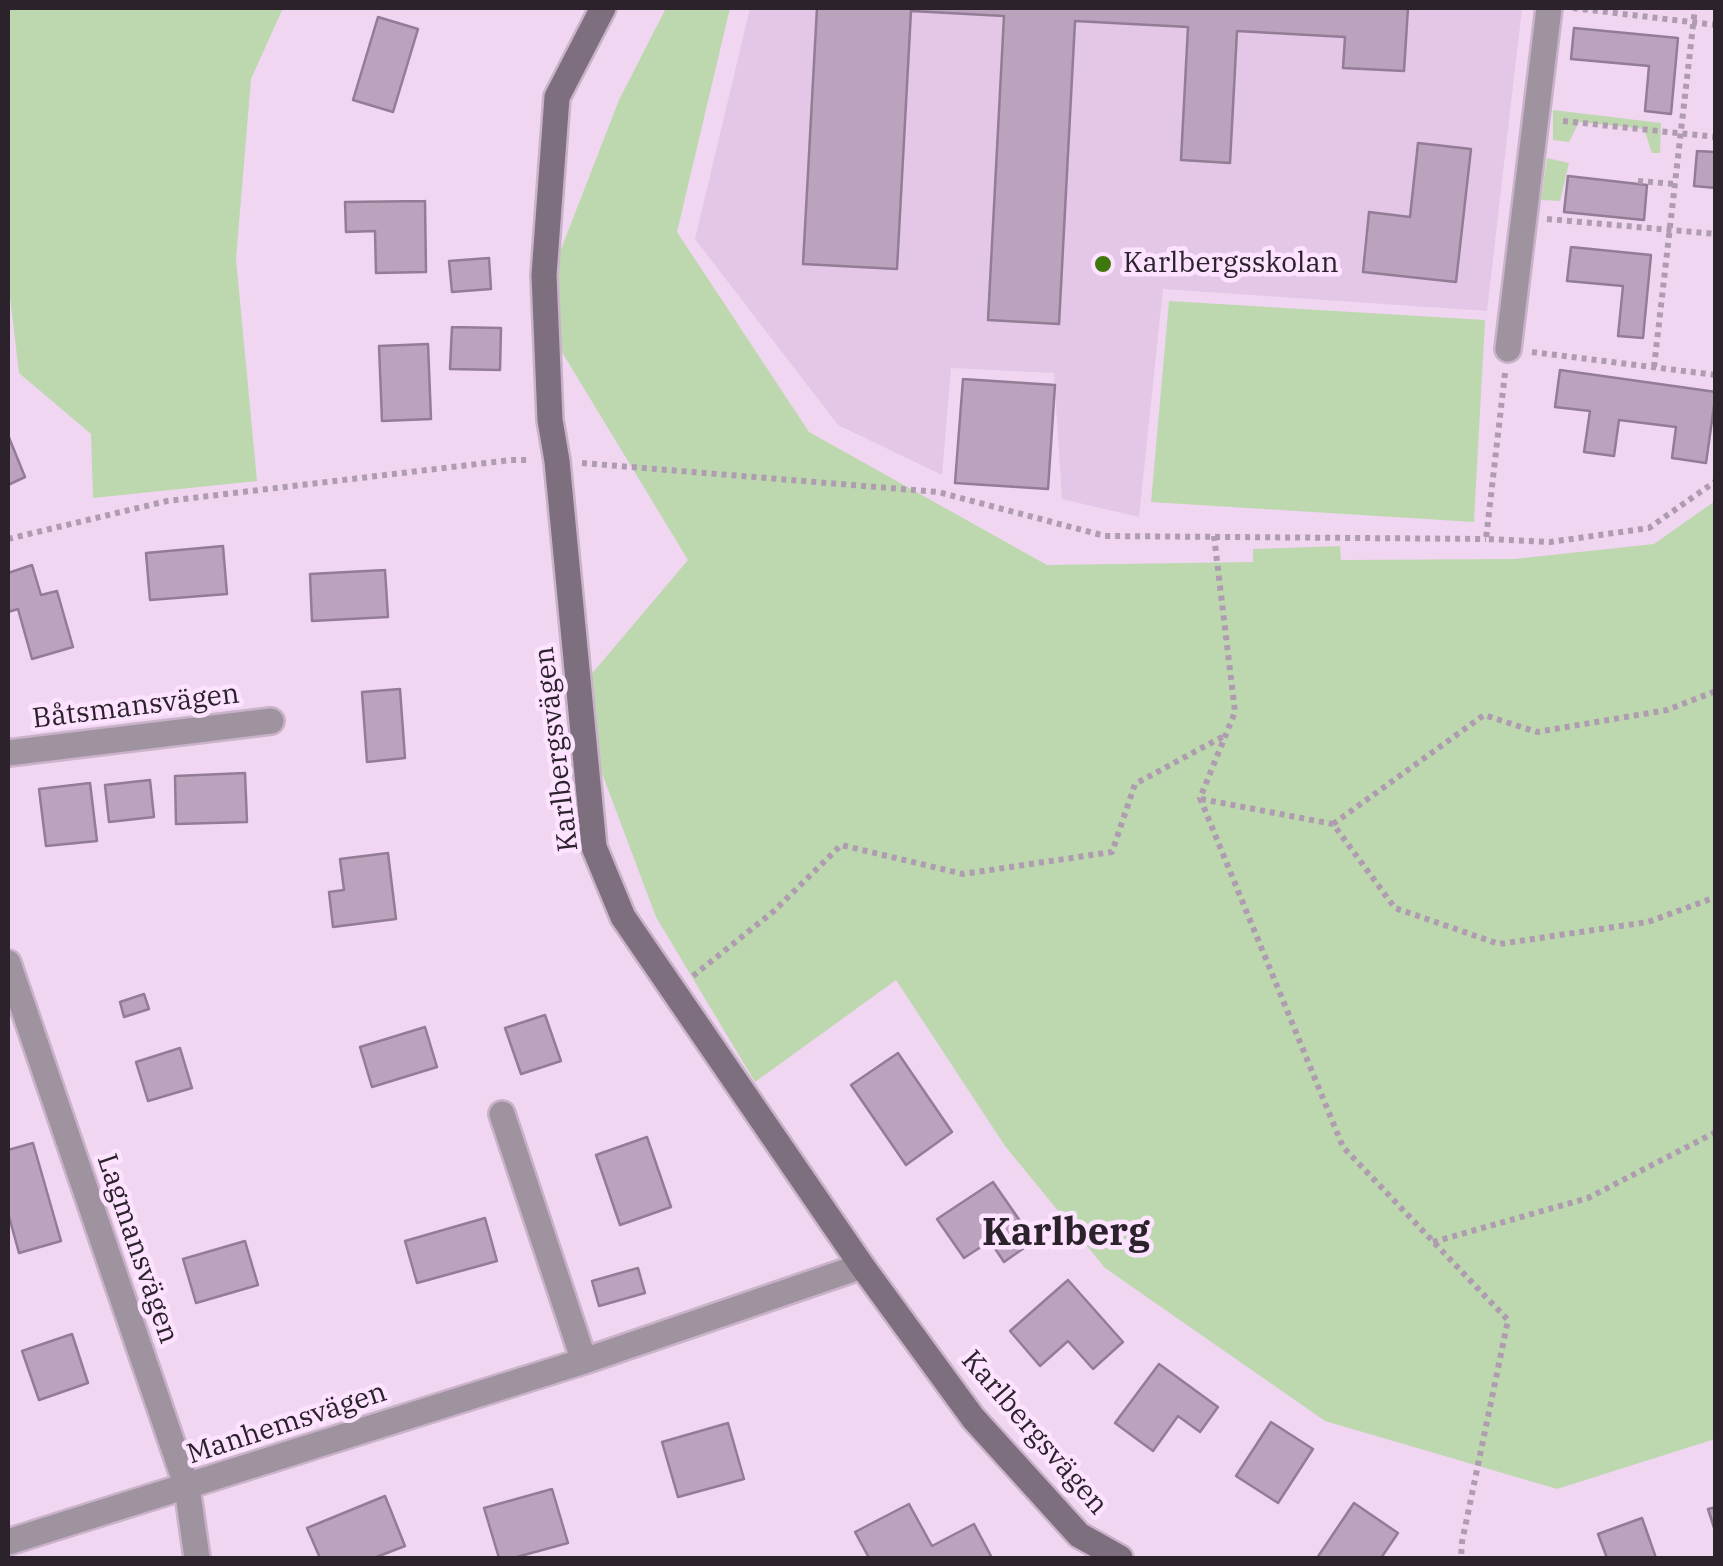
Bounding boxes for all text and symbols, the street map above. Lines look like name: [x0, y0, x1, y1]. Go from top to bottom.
place label: Karlbergsskolan: [1123, 247, 1339, 281]
marker: Karlbergsskolan: [1092, 253, 1114, 275]
street label: Karlbergsvägen: [528, 645, 586, 853]
street label: Båtsmansvägen: [31, 678, 241, 736]
street label: Lagmansvägen: [89, 1150, 185, 1348]
district label: Karlberg: [982, 1211, 1150, 1257]
street label: Karlbergsvägen: [954, 1344, 1114, 1522]
street label: Manhemsvägen: [183, 1376, 391, 1472]

